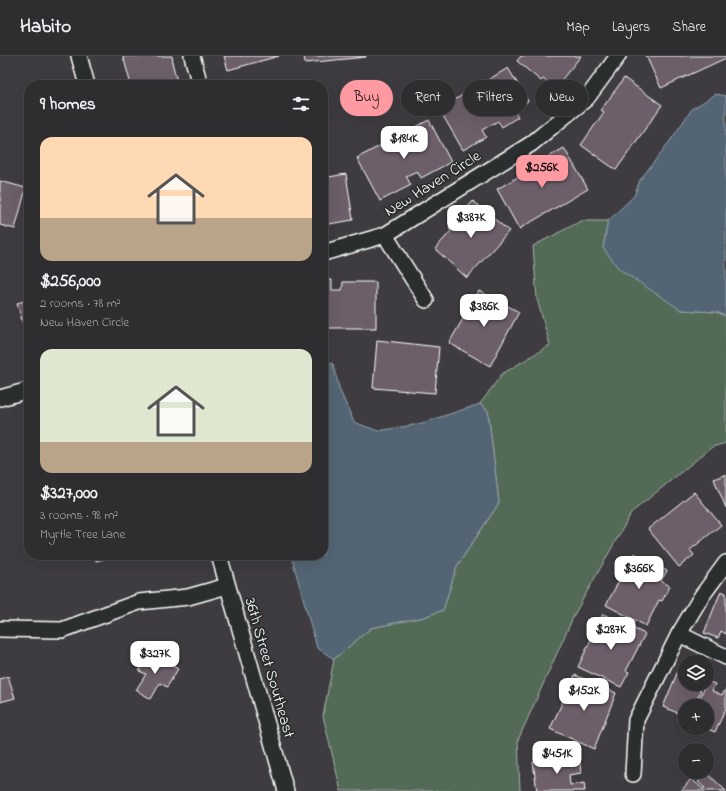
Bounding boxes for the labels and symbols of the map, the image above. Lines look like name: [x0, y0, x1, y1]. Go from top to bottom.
pin: $184K: [376, 126, 432, 160]
street label: New Haven Circle: [380, 144, 487, 223]
pin: $256K: [514, 155, 570, 189]
pin: $387K: [443, 205, 499, 239]
pin: $386K: [456, 294, 512, 328]
pin: $366K: [611, 556, 667, 590]
street label: 36th Street Southeast: [237, 595, 301, 742]
pin: $287K: [583, 617, 639, 651]
pin: $327K: [127, 641, 183, 675]
pin: $152K: [556, 678, 612, 712]
pin: $451K: [529, 741, 585, 775]

